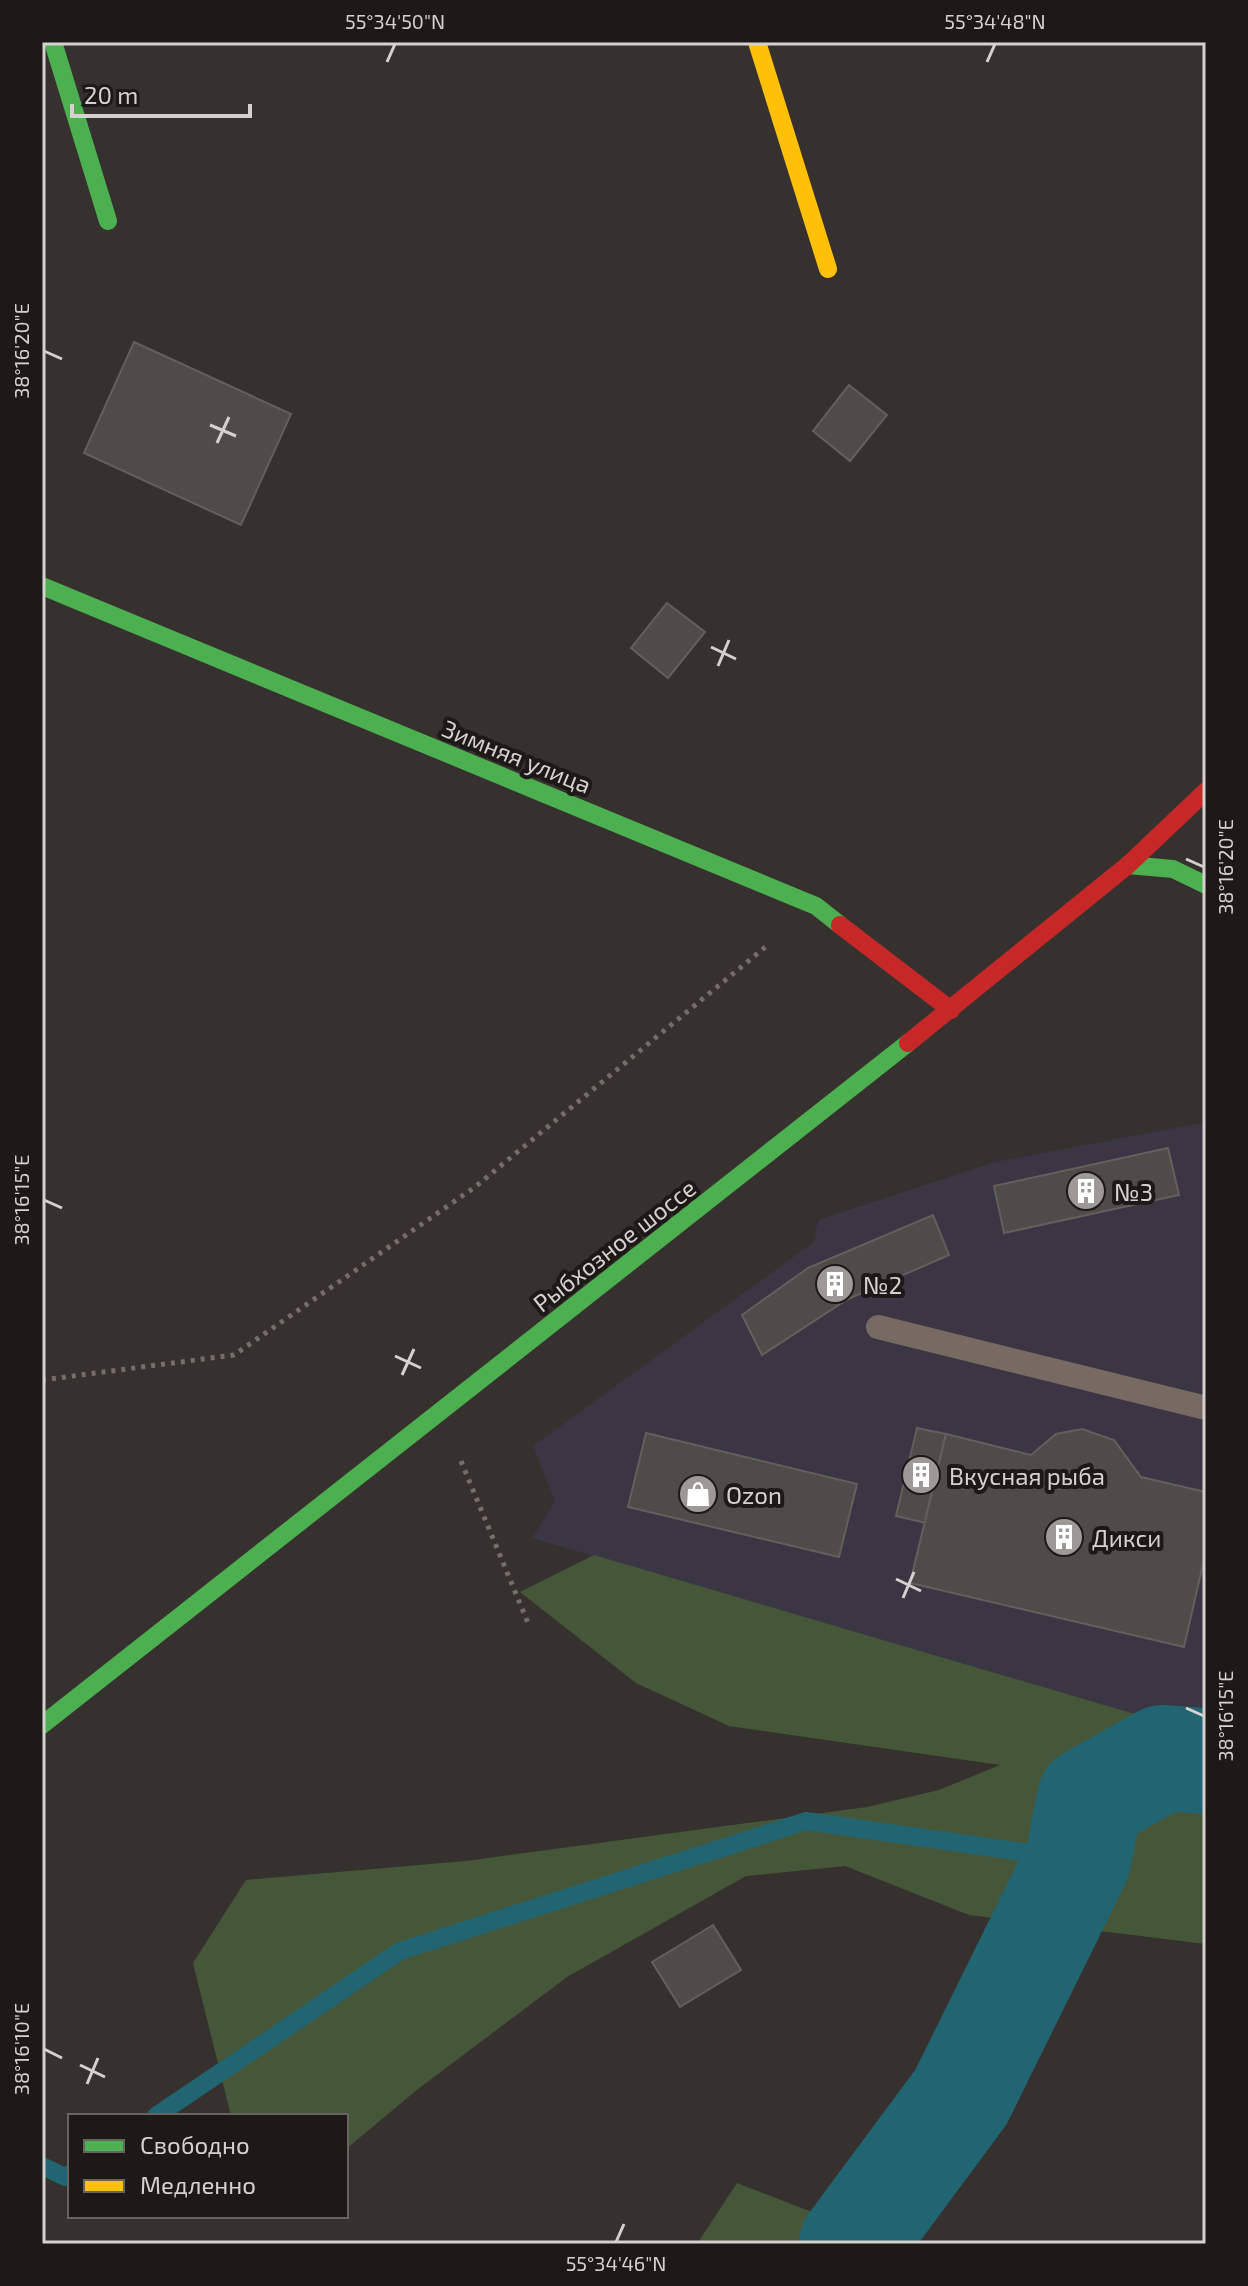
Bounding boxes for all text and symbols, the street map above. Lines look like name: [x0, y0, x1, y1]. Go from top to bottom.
text: 55°34'50"N: [345, 9, 445, 33]
text: 55°34'48"N: [944, 9, 1046, 33]
scale bar: [72, 68, 250, 118]
text: 20 m: [84, 80, 138, 109]
text: 38°16'20"E: [9, 303, 33, 399]
street label: Зимняя улица: [438, 713, 596, 800]
text: 38°16'20"E: [1213, 819, 1237, 915]
text: 38°16'15"E: [9, 1154, 33, 1246]
building icon: №3: [1065, 1170, 1107, 1212]
street label: Рыбхозное шоссе: [527, 1172, 701, 1318]
place label: №3: [1114, 1177, 1153, 1206]
building icon: №2: [814, 1263, 856, 1305]
place label: №2: [863, 1270, 902, 1299]
building icon: Вкусная рыба: [900, 1454, 942, 1496]
place label: Вкусная рыба: [949, 1461, 1105, 1491]
shop icon: Ozon: [677, 1473, 719, 1515]
place label: Ozon: [726, 1480, 782, 1509]
building icon: Дикси: [1043, 1516, 1085, 1558]
place label: Дикси: [1092, 1523, 1161, 1552]
text: 38°16'15"E: [1213, 1670, 1237, 1762]
text: 38°16'10"E: [9, 2003, 33, 2095]
legend: [68, 2114, 348, 2218]
text: Свободно: [140, 2130, 250, 2159]
text: Медленно: [140, 2170, 256, 2199]
text: 55°34'46"N: [566, 2251, 666, 2275]

